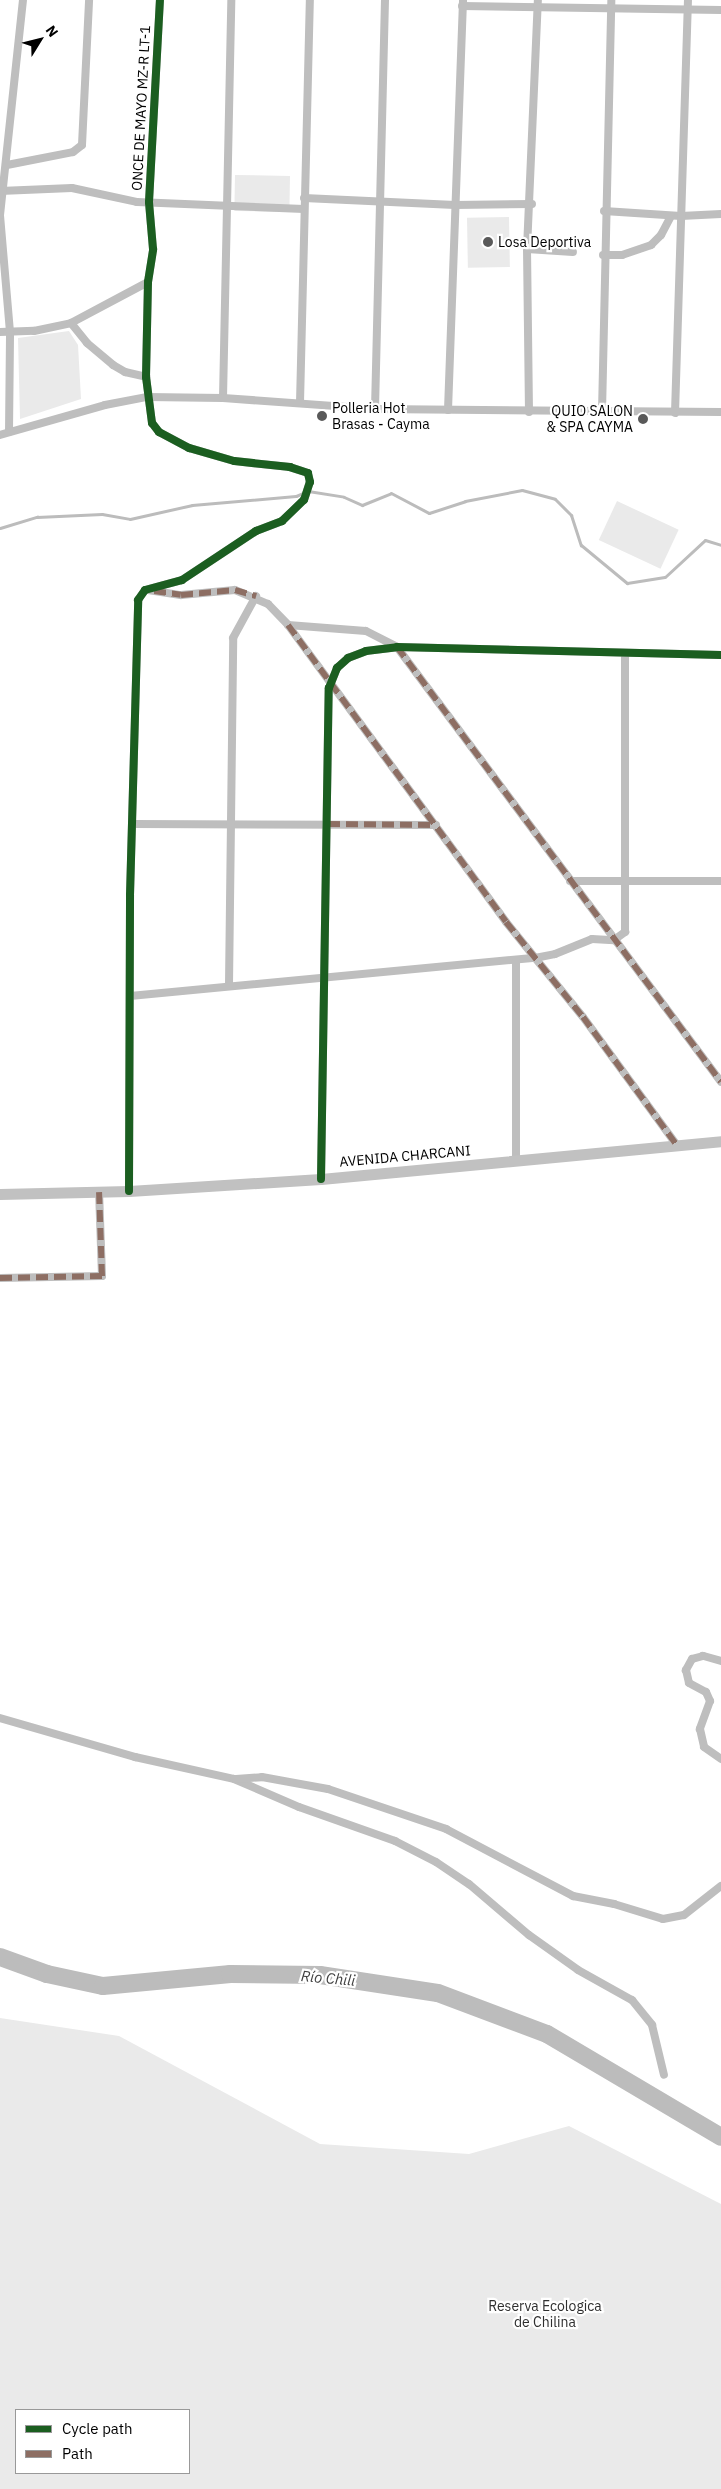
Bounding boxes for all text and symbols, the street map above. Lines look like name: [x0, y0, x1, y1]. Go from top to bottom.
north arrow: [15, 15, 65, 65]
text: N: [42, 22, 62, 41]
street label: ONCE DE MAYO MZ-R LT-1: [128, 25, 154, 191]
place label: Losa Deportiva: [498, 234, 591, 250]
marker: Losa Deportiva: [482, 236, 494, 248]
place label: Polleria Hot Brasas - Cayma: [332, 400, 430, 432]
place label: QUIO SALON & SPA CAYMA: [546, 403, 633, 436]
marker: Polleria Hot Brasas - Cayma: [316, 410, 328, 422]
marker: QUIO SALON & SPA CAYMA: [637, 413, 649, 425]
street label: AVENIDA CHARCANI: [339, 1142, 471, 1170]
water label: Río Chili: [300, 1967, 356, 1989]
park label: Reserva Ecologica de Chilina: [488, 2298, 602, 2330]
legend: [15, 2409, 190, 2474]
text: Cycle path: [62, 2419, 133, 2438]
text: Path: [62, 2444, 93, 2463]

